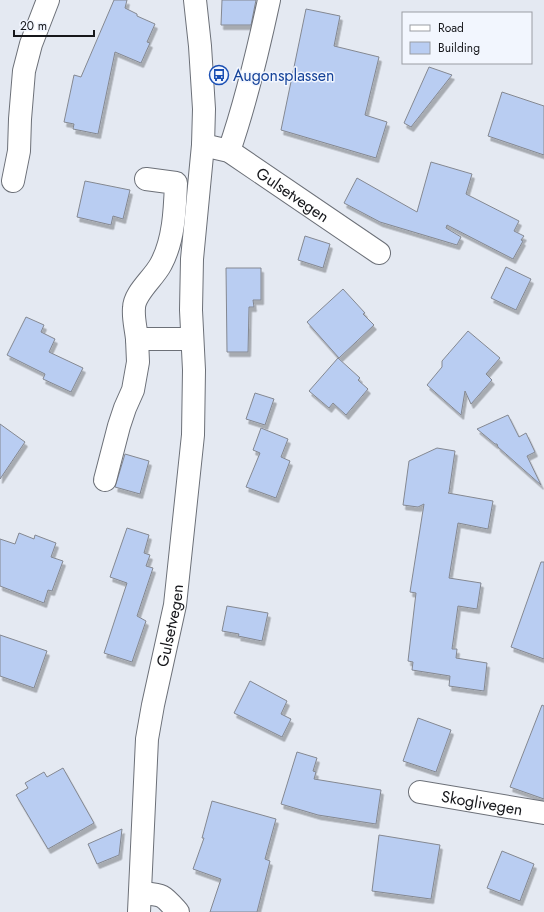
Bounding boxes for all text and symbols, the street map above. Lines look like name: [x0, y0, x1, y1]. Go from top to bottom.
scale bar: [14, 12, 94, 38]
legend: [402, 12, 532, 64]
text: 20 m: [20, 17, 47, 35]
text: Road: [438, 19, 464, 37]
text: Building: [438, 39, 480, 57]
bus stop icon: Augonsplassen: [208, 64, 230, 86]
place label: Augonsplassen: [233, 64, 334, 87]
street label: Gulsetvegen: [252, 162, 334, 228]
street label: Gulsetvegen: [151, 583, 189, 669]
street label: Skoglivegen: [440, 785, 524, 821]

